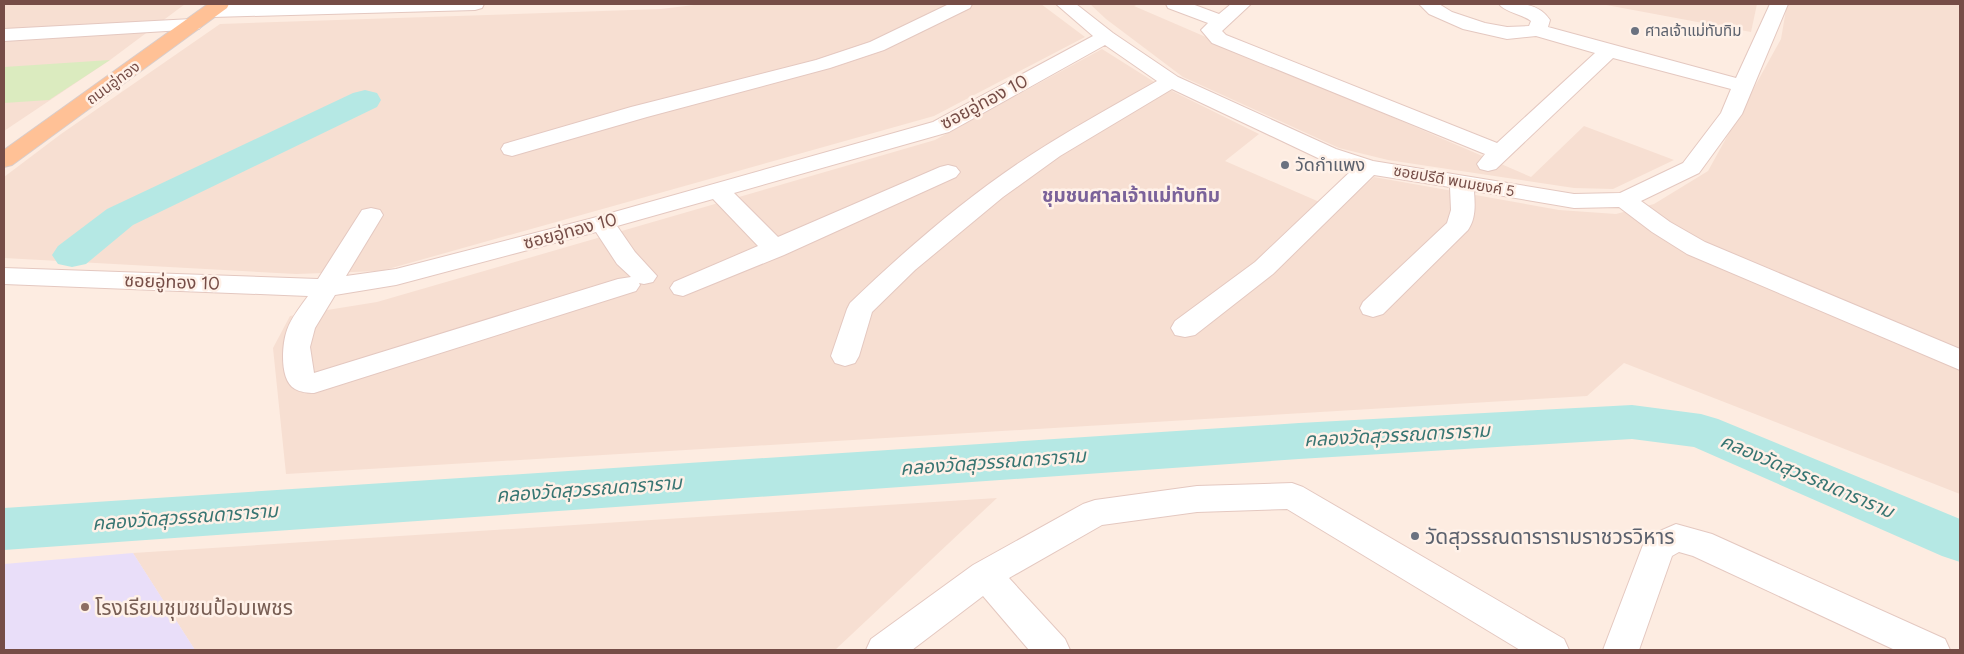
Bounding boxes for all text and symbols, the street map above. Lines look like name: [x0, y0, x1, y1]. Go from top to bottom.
place label: ศาลเจ้าแม่ทับทิม: [1645, 22, 1741, 40]
marker: ศาลเจ้าแม่ทับทิม: [1629, 25, 1641, 37]
street label: ถนนอู่ทอง: [83, 58, 143, 108]
street label: ซอยอู่ทอง 10: [937, 70, 1032, 135]
place label: วัดกำแพง: [1295, 154, 1365, 176]
marker: วัดกำแพง: [1279, 159, 1291, 171]
street label: ซอยปรีดี พนมยงค์ 5: [1392, 161, 1516, 201]
district label: ชุมชนศาลเจ้าแม่ทับทิม: [1042, 184, 1220, 207]
street label: ซอยอู่ทอง 10: [521, 208, 619, 255]
street label: ซอยอู่ทอง 10: [124, 269, 220, 296]
water label: คลองวัดสุวรรณดาราราม: [1304, 419, 1492, 451]
water label: คลองวัดสุวรรณดาราราม: [1717, 429, 1898, 523]
water label: คลองวัดสุวรรณดาราราม: [900, 444, 1088, 480]
water label: คลองวัดสุวรรณดาราราม: [496, 471, 684, 507]
water label: คลองวัดสุวรรณดาราราม: [92, 499, 280, 535]
place label: วัดสุวรรณดารารามราชวรวิหาร: [1425, 524, 1674, 550]
marker: วัดสุวรรณดารารามราชวรวิหาร: [1409, 530, 1421, 542]
place label: โรงเรียนชุมชนป้อมเพชร: [95, 595, 293, 621]
marker: โรงเรียนชุมชนป้อมเพชร: [79, 601, 91, 613]

